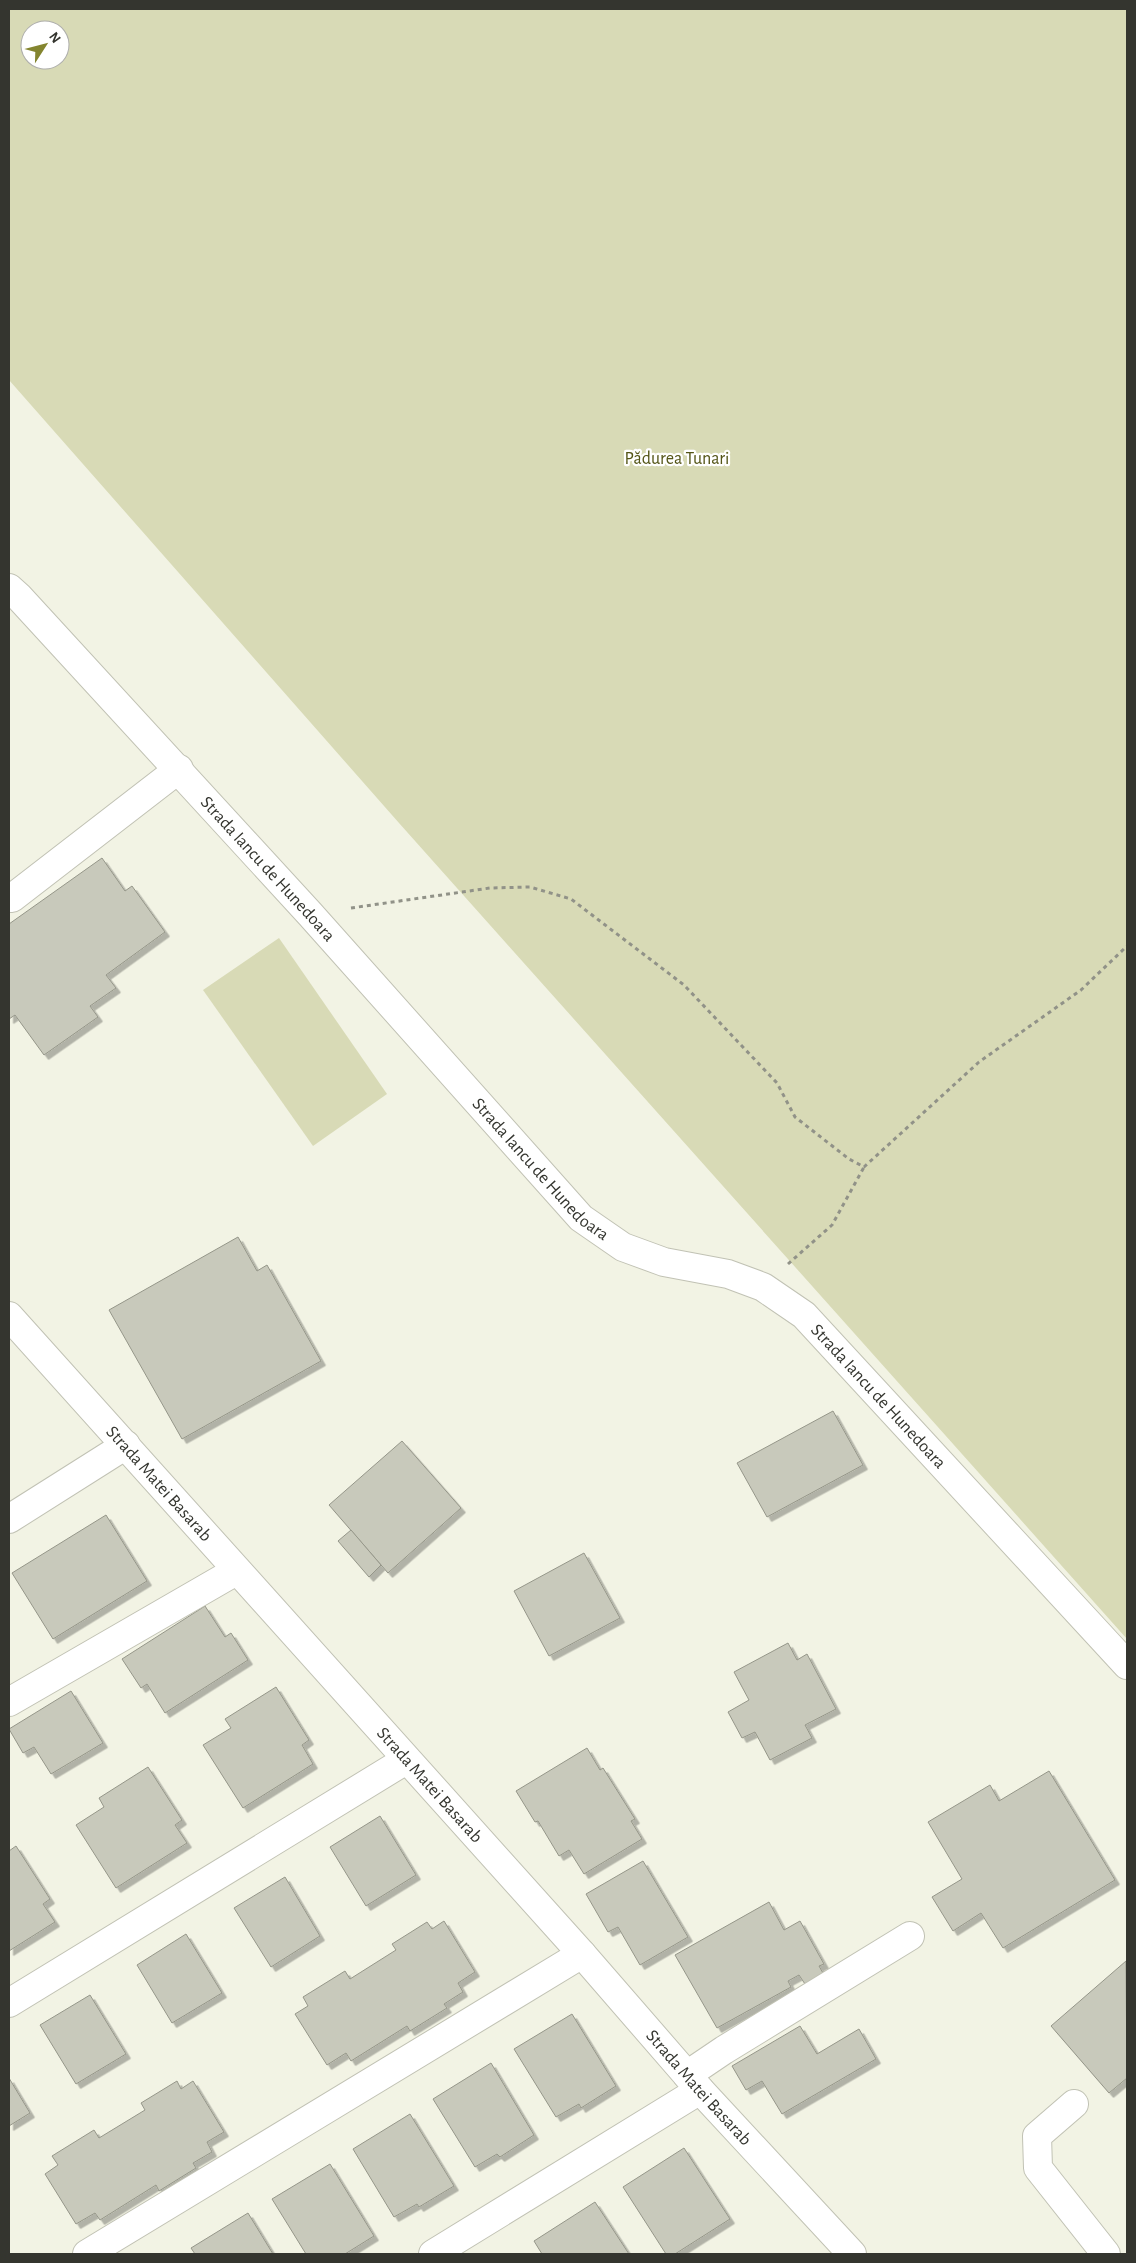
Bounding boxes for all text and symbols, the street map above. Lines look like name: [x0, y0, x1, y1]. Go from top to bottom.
north arrow: [20, 20, 70, 70]
text: N: [46, 30, 63, 46]
park label: Pădurea Tunari: [625, 450, 729, 468]
street label: Strada Iancu de Hunedoara: [197, 793, 338, 945]
street label: Strada Iancu de Hunedoara: [469, 1095, 612, 1244]
street label: Strada Iancu de Hunedoara: [807, 1321, 949, 1472]
street label: Strada Matei Basarab: [102, 1423, 215, 1545]
street label: Strada Matei Basarab: [373, 1724, 485, 1847]
street label: Strada Matei Basarab: [642, 2027, 755, 2149]

